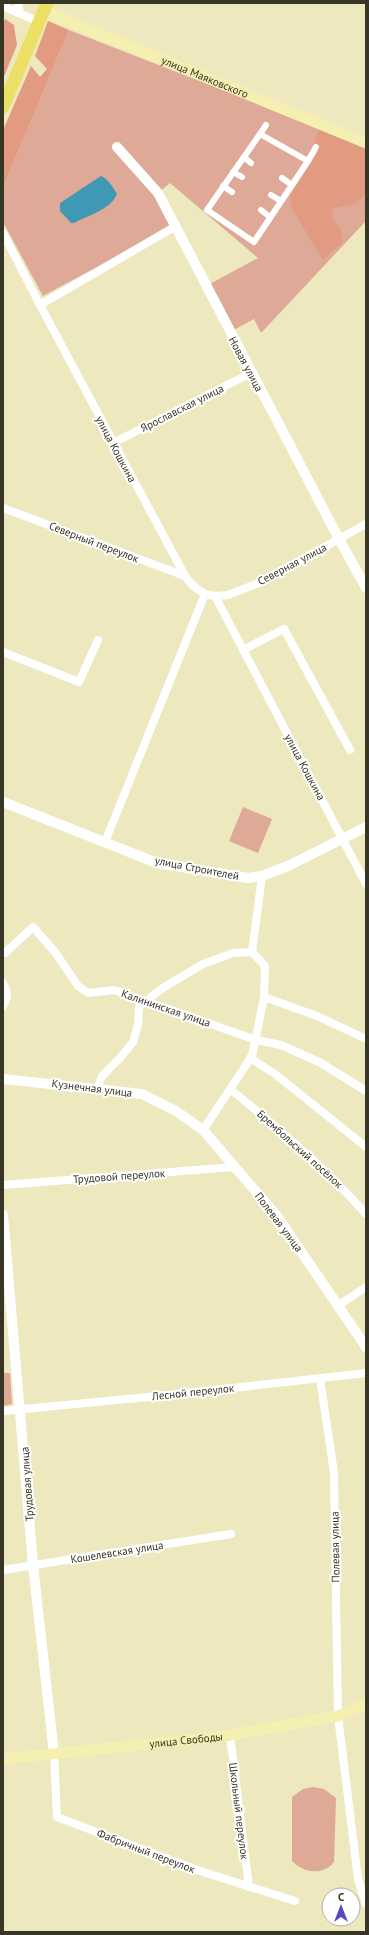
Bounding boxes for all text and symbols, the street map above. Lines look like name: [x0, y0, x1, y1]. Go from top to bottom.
street label: улица Маяковского: [159, 53, 251, 101]
street label: Новая улица: [226, 334, 266, 394]
street label: Ярославская улица: [138, 381, 226, 435]
street label: улица Кошкина: [93, 413, 139, 485]
street label: Северный переулок: [47, 518, 142, 566]
street label: Северная улица: [255, 540, 329, 588]
street label: улица Кошкина: [282, 731, 328, 803]
street label: улица Строителей: [154, 853, 240, 883]
street label: Калининская улица: [120, 986, 212, 1030]
street label: Кузнечная улица: [51, 1076, 133, 1100]
street label: Брембольский посёлок: [254, 1107, 346, 1192]
street label: Трудовой переулок: [72, 1166, 166, 1186]
street label: Полевая улица: [252, 1189, 306, 1255]
street label: Лесной переулок: [150, 1381, 236, 1403]
street label: Трудовая улица: [17, 1446, 37, 1522]
street label: Полевая улица: [327, 1511, 343, 1583]
street label: Кошелевская улица: [70, 1538, 164, 1566]
street label: улица Свободы: [149, 1729, 223, 1751]
street label: Школьный переулок: [226, 1762, 252, 1861]
street label: Фабричный переулок: [95, 1826, 198, 1876]
north arrow: [321, 1887, 361, 1927]
text: С: [338, 1890, 344, 1904]

